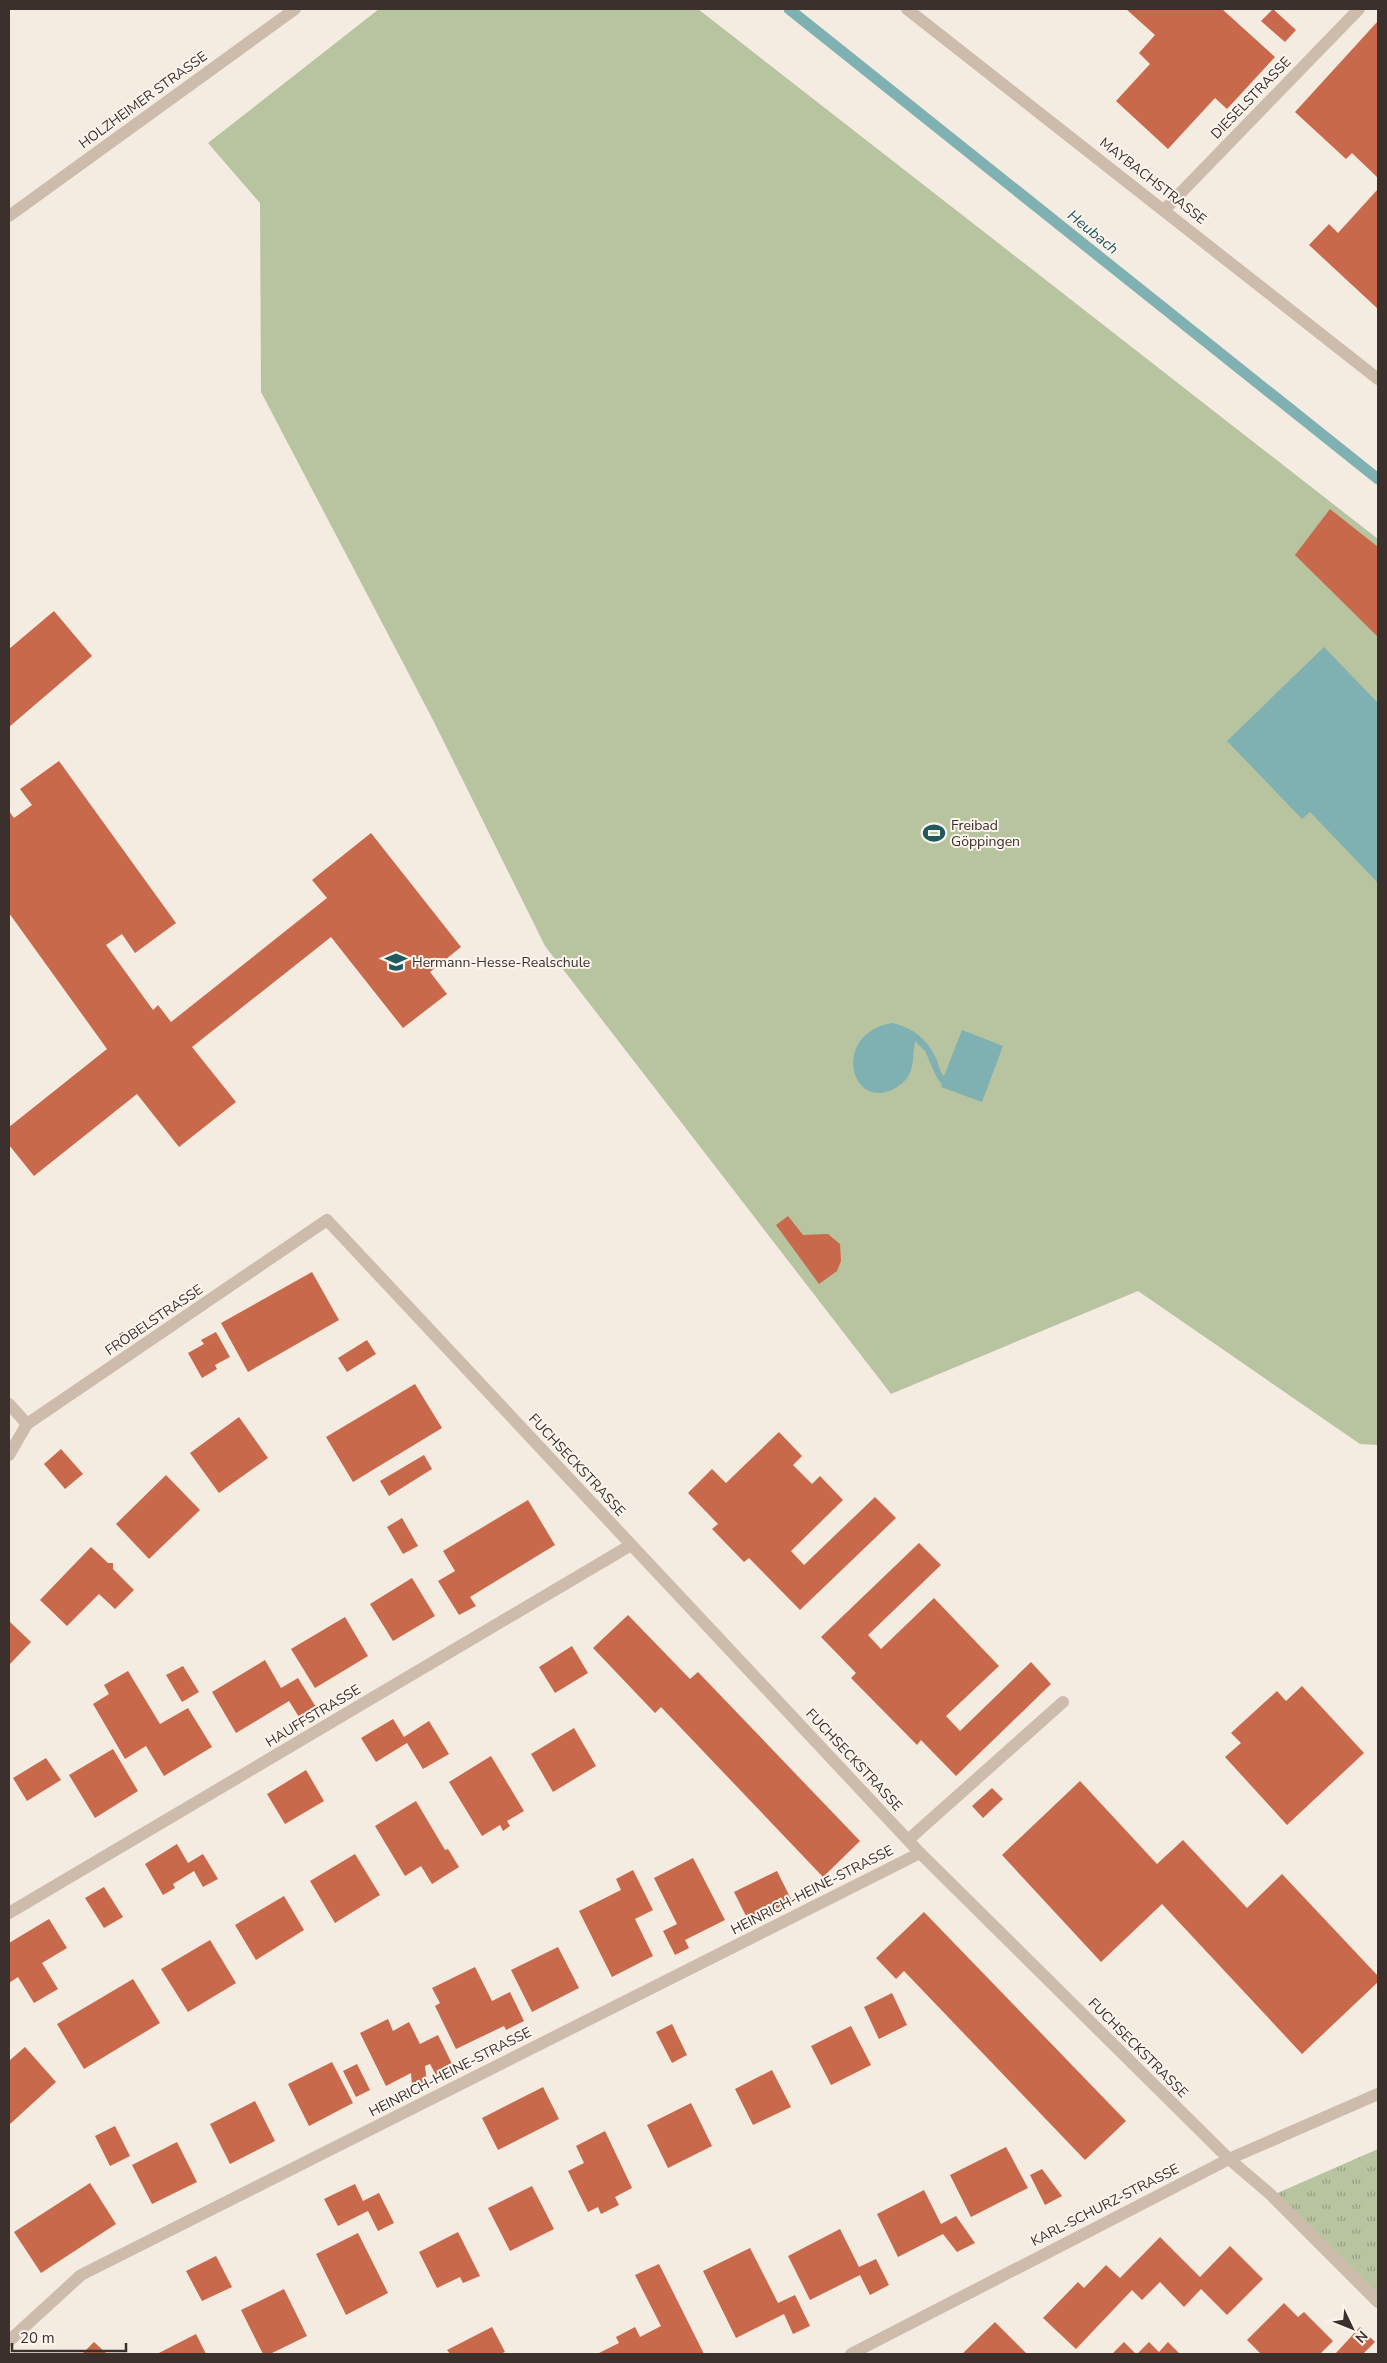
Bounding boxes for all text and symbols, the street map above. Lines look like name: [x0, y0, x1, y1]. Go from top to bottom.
street label: HOLZHEIMER STRASSE: [75, 47, 211, 153]
street label: DIESELSTRASSE: [1207, 53, 1295, 143]
street label: MAYBACHSTRASSE: [1096, 133, 1210, 229]
water label: Heubach: [1063, 205, 1123, 259]
place label: Freibad Göppingen: [951, 816, 1020, 851]
sports icon: Freibad Göppingen: [921, 820, 947, 846]
school or university icon: Hermann-Hesse-Realschule: [383, 949, 409, 975]
place label: Hermann-Hesse-Realschule: [412, 953, 590, 972]
street label: FRÖBELSTRASSE: [101, 1280, 207, 1360]
street label: FUCHSECKSTRASSE: [524, 1410, 630, 1520]
street label: HAUFFSTRASSE: [262, 1680, 364, 1752]
street label: FUCHSECKSTRASSE: [801, 1705, 907, 1815]
street label: HEINRICH-HEINE-STRASSE: [728, 1841, 896, 1939]
street label: FUCHSECKSTRASSE: [1084, 1994, 1192, 2102]
street label: HEINRICH-HEINE-STRASSE: [366, 2023, 534, 2121]
street label: KARL-SCHURZ-STRASSE: [1028, 2159, 1182, 2251]
north arrow: [1327, 2303, 1377, 2353]
scale bar: [12, 2320, 126, 2352]
text: N: [1351, 2326, 1372, 2347]
text: 20 m: [20, 2328, 55, 2348]

